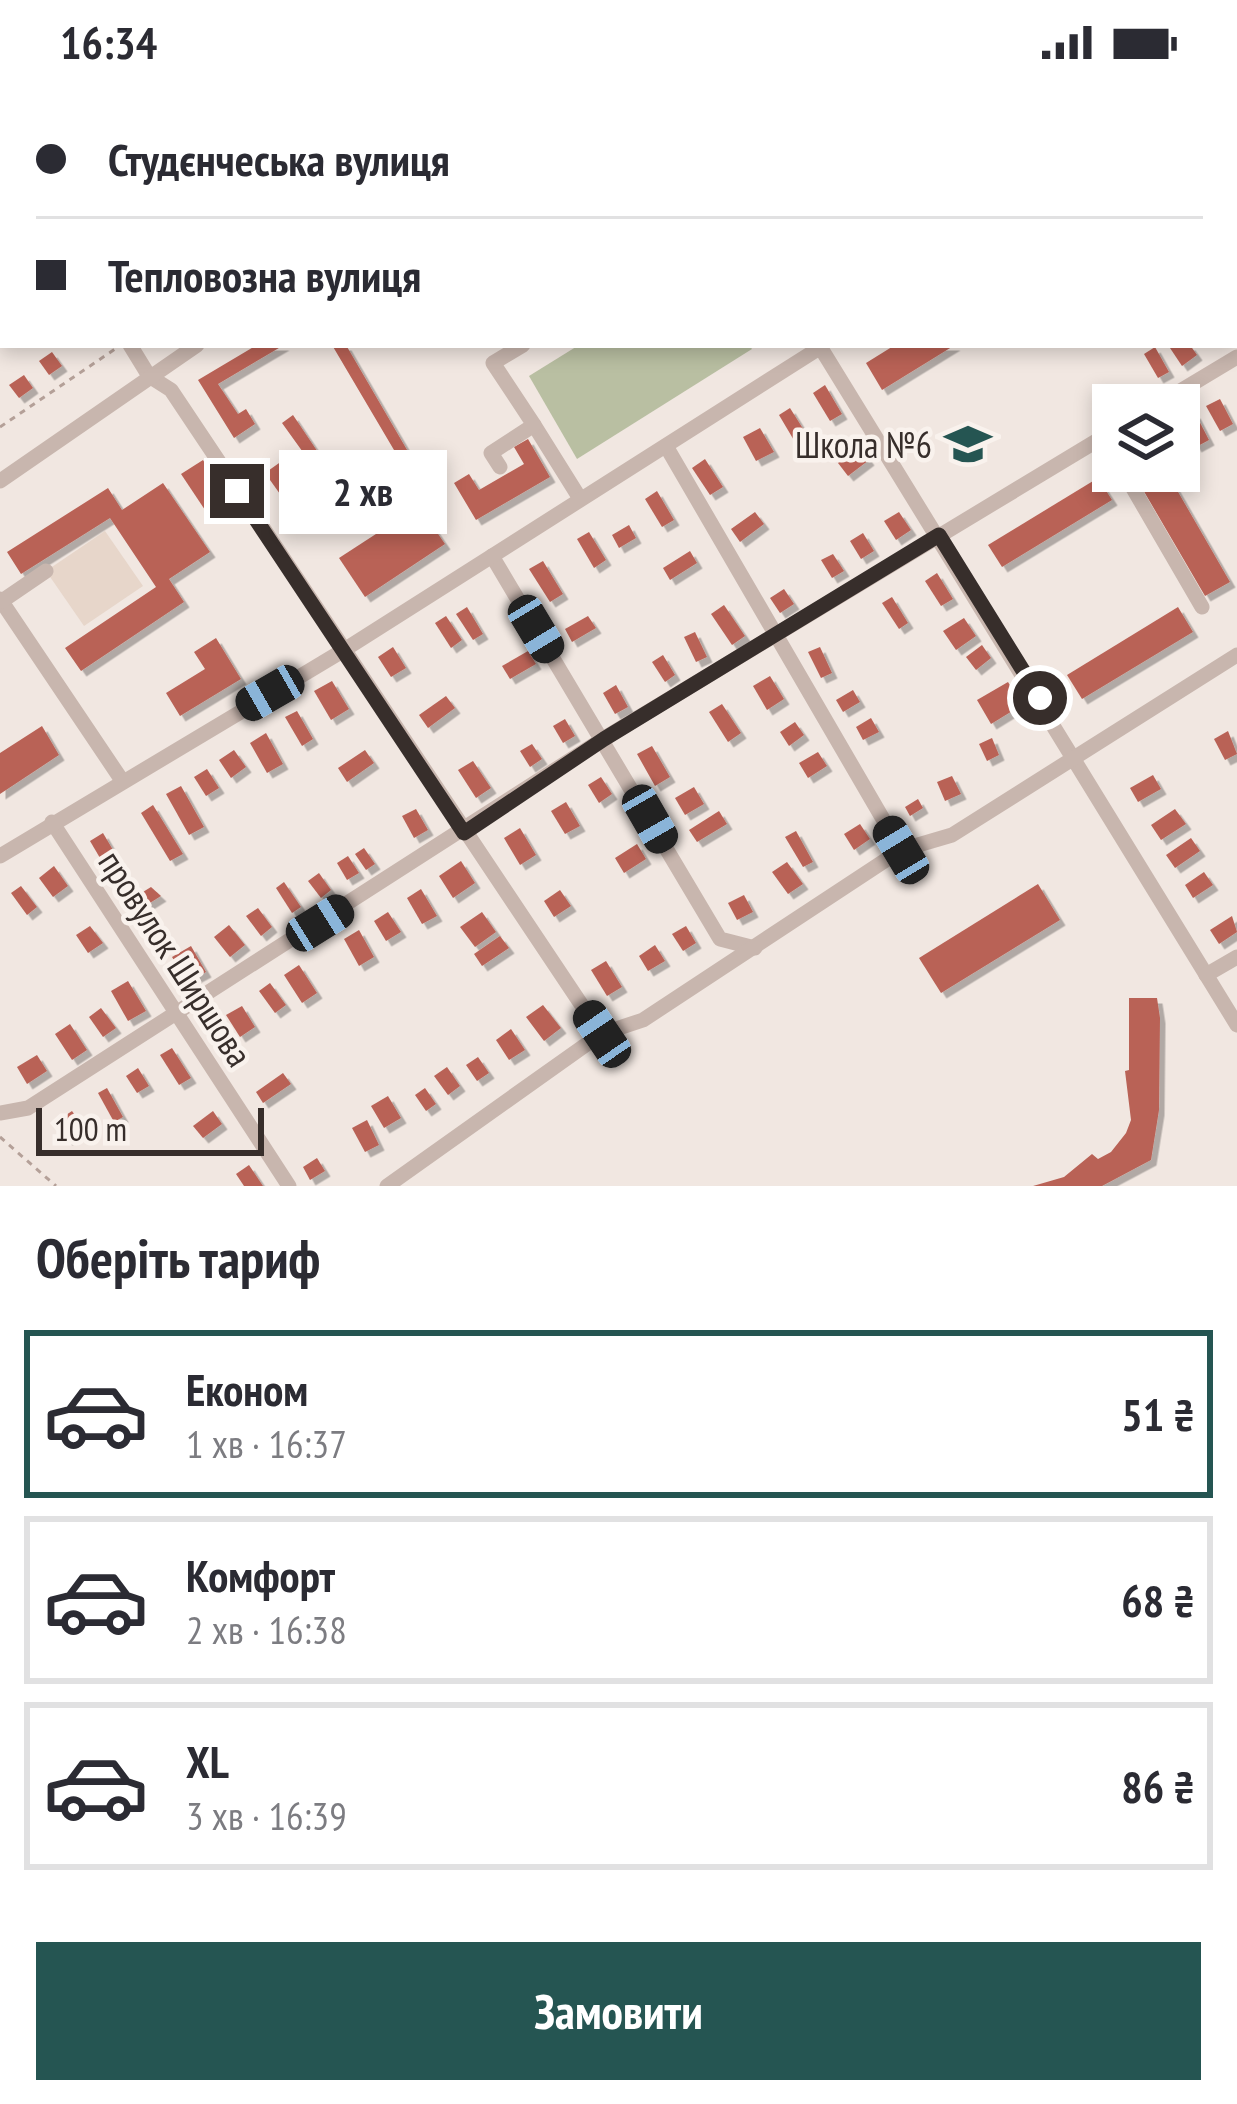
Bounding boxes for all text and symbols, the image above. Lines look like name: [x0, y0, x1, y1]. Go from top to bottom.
text: 16:34: [60, 13, 157, 71]
text: Студєнчеська вулиця: [108, 130, 450, 188]
text: Тепловозна вулиця: [108, 246, 421, 304]
map controls: [1092, 384, 1200, 492]
button: layers: [1092, 384, 1200, 492]
school or university icon: Школа №6: [943, 419, 993, 469]
place label: Школа №6: [795, 421, 932, 468]
callout: 2 хв: [279, 449, 447, 533]
route end: [210, 464, 264, 518]
text: 2 хв: [333, 466, 393, 517]
car: [502, 589, 570, 669]
car: [230, 659, 310, 727]
route start: [1013, 671, 1067, 725]
car: [616, 779, 684, 859]
car: [867, 810, 935, 890]
street label: провулок Ширшова: [89, 841, 263, 1075]
car: [280, 889, 360, 957]
car: [567, 994, 637, 1074]
scale bar: [36, 1102, 264, 1155]
text: 100 m: [54, 1107, 127, 1150]
text: Оберіть тариф: [36, 1223, 320, 1293]
icon: car: [42, 1360, 150, 1468]
text: Економ: [186, 1360, 308, 1418]
text: 51 ₴: [1121, 1385, 1195, 1443]
text: 1 хв · 16:37: [186, 1418, 347, 1469]
icon: car: [42, 1546, 150, 1654]
text: Комфорт: [186, 1546, 335, 1604]
text: 68 ₴: [1121, 1571, 1195, 1629]
text: 2 хв · 16:38: [186, 1604, 347, 1655]
icon: car: [42, 1732, 150, 1840]
text: XL: [186, 1732, 229, 1790]
text: 86 ₴: [1121, 1757, 1195, 1815]
text: 3 хв · 16:39: [186, 1790, 347, 1841]
button: Замовити: [36, 1942, 1201, 2080]

